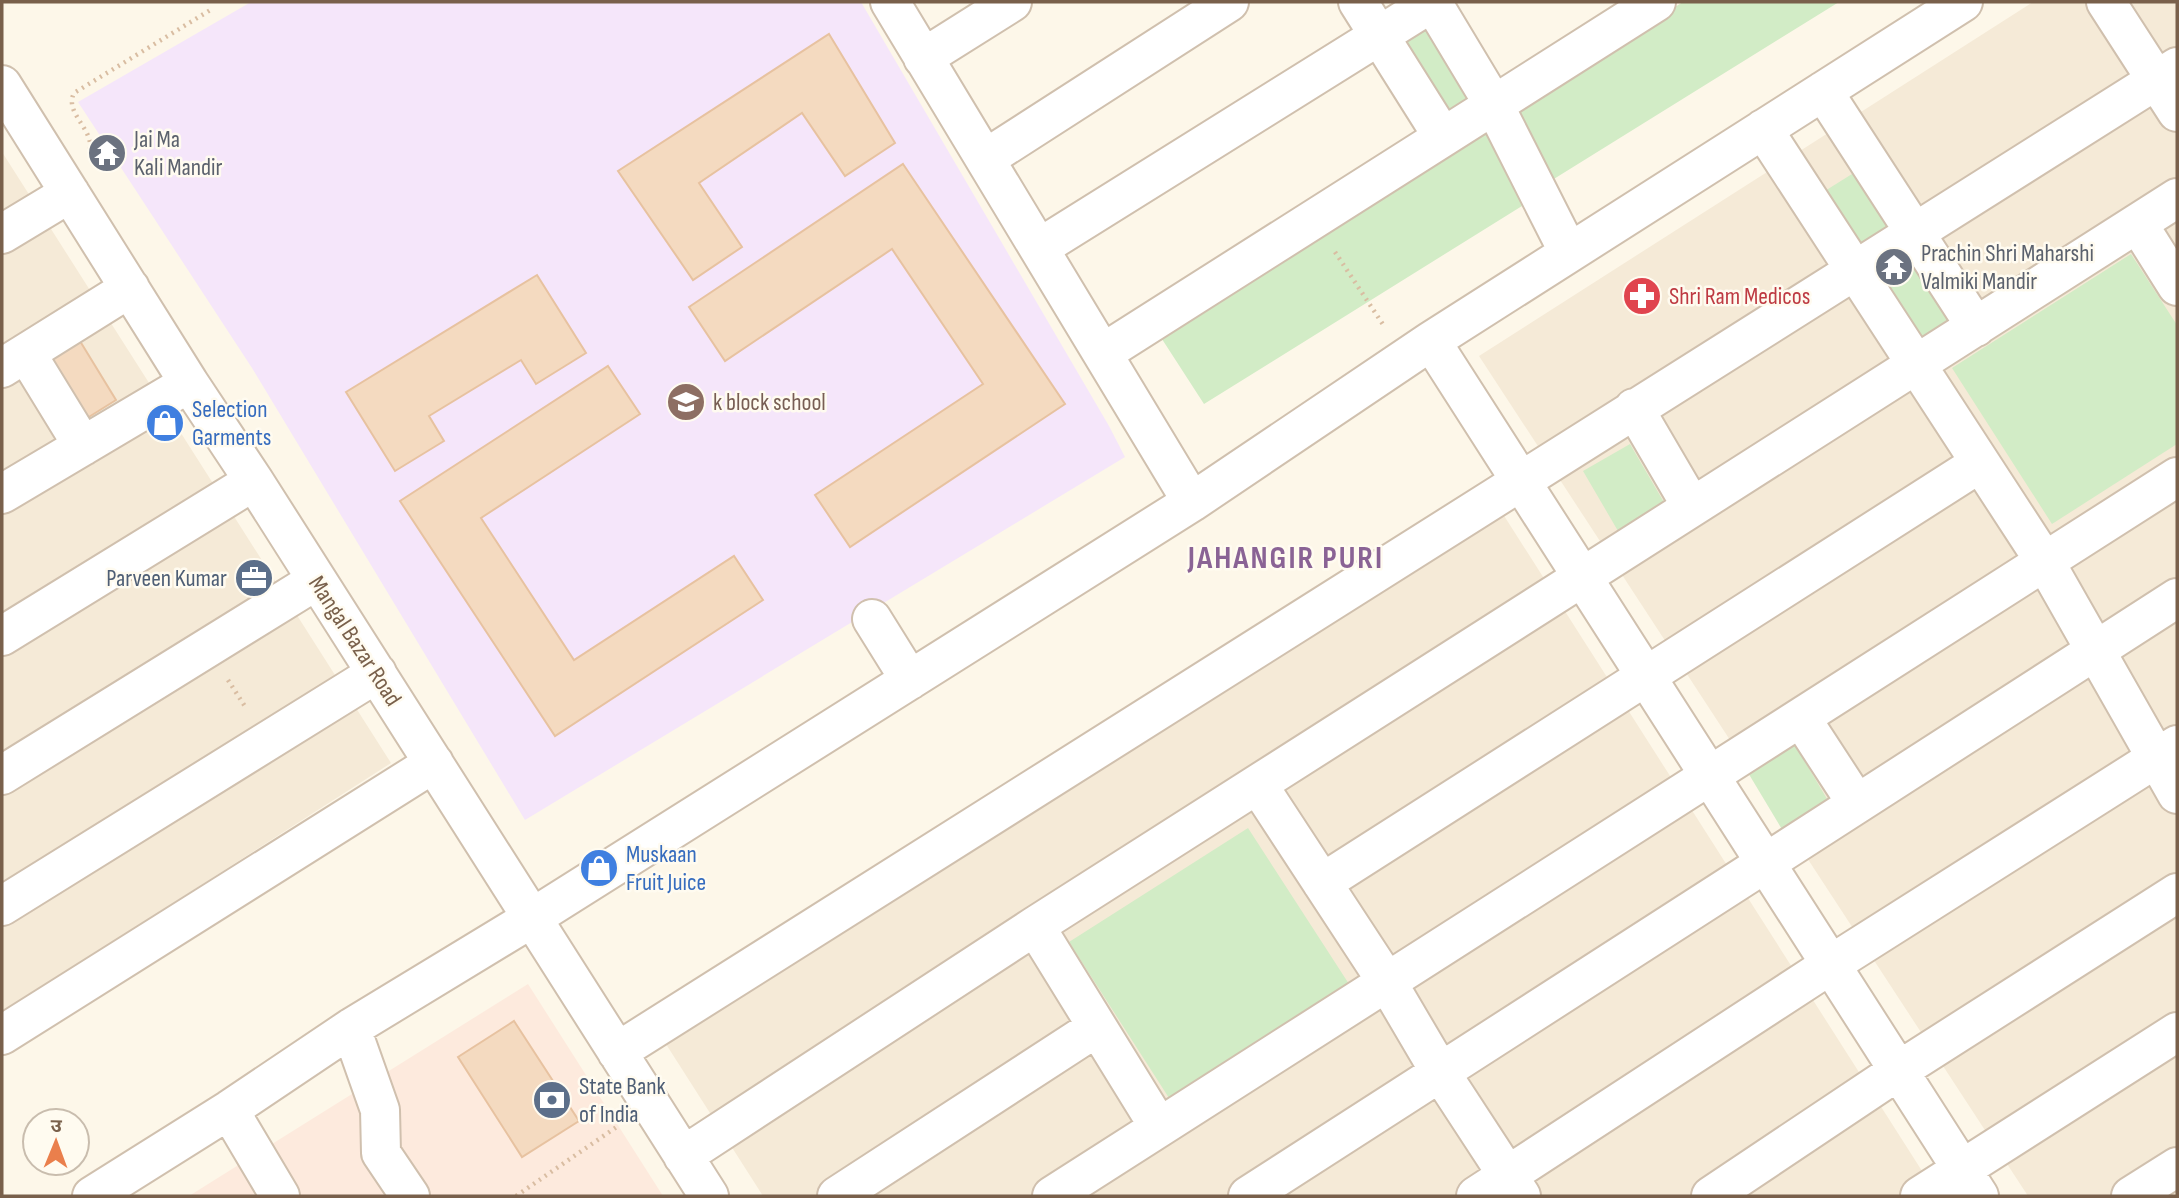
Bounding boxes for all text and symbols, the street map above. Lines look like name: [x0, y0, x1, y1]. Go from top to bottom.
place label: Jai Ma Kali Mandir: [133, 125, 222, 182]
temple icon: Jai Ma Kali Mandir: [86, 132, 128, 174]
place label: Prachin Shri Maharshi Valmiki Mandir: [1921, 239, 2094, 296]
temple icon: Prachin Shri Maharshi Valmiki Mandir: [1873, 246, 1915, 288]
pharmacy icon: Shri Ram Medicos: [1621, 275, 1663, 317]
place label: Shri Ram Medicos: [1669, 282, 1810, 311]
school or university icon: k block school: [665, 381, 707, 423]
place label: k block school: [713, 388, 826, 417]
place label: Selection Garments: [192, 395, 271, 452]
shop icon: Selection Garments: [144, 402, 186, 444]
district label: JAHANGIR PURI: [1187, 539, 1384, 578]
office icon: Parveen Kumar: [233, 557, 275, 599]
place label: Parveen Kumar: [106, 564, 227, 593]
street label: Mangal Bazar Road: [302, 571, 408, 711]
place label: Muskaan Fruit Juice: [626, 840, 706, 897]
shop icon: Muskaan Fruit Juice: [578, 847, 620, 889]
place label: State Bank of India: [579, 1072, 666, 1129]
bank icon: State Bank of India: [531, 1079, 573, 1121]
north arrow: [21, 1107, 91, 1177]
text: उ: [51, 1115, 63, 1138]

